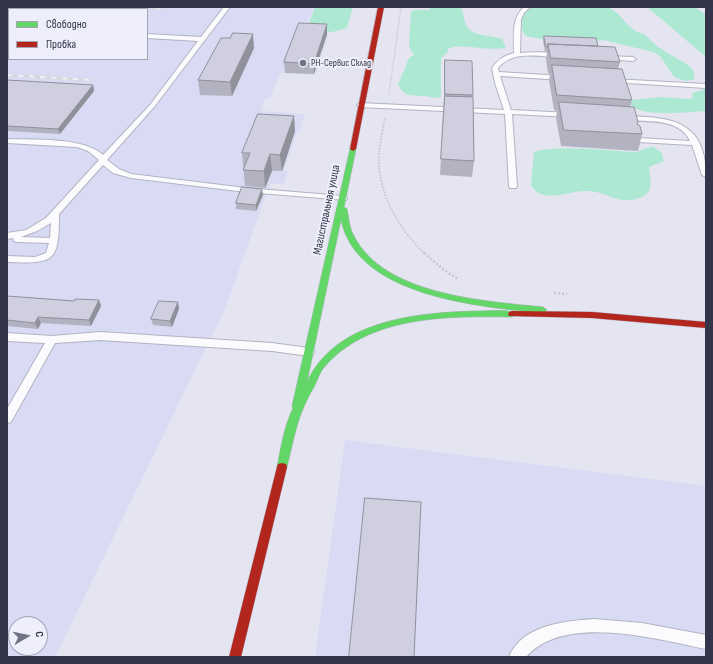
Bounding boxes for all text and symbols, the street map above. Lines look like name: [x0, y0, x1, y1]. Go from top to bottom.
legend: [8, 8, 148, 60]
text: Свободно: [46, 17, 87, 32]
text: Пробка: [46, 37, 76, 52]
place label: РН-Сервис Cклад: [311, 57, 371, 69]
marker: РН-Сервис Cклад: [298, 58, 308, 68]
street label: Магистральная улица: [310, 164, 344, 256]
north arrow: [8, 616, 48, 656]
text: С: [32, 630, 46, 638]

